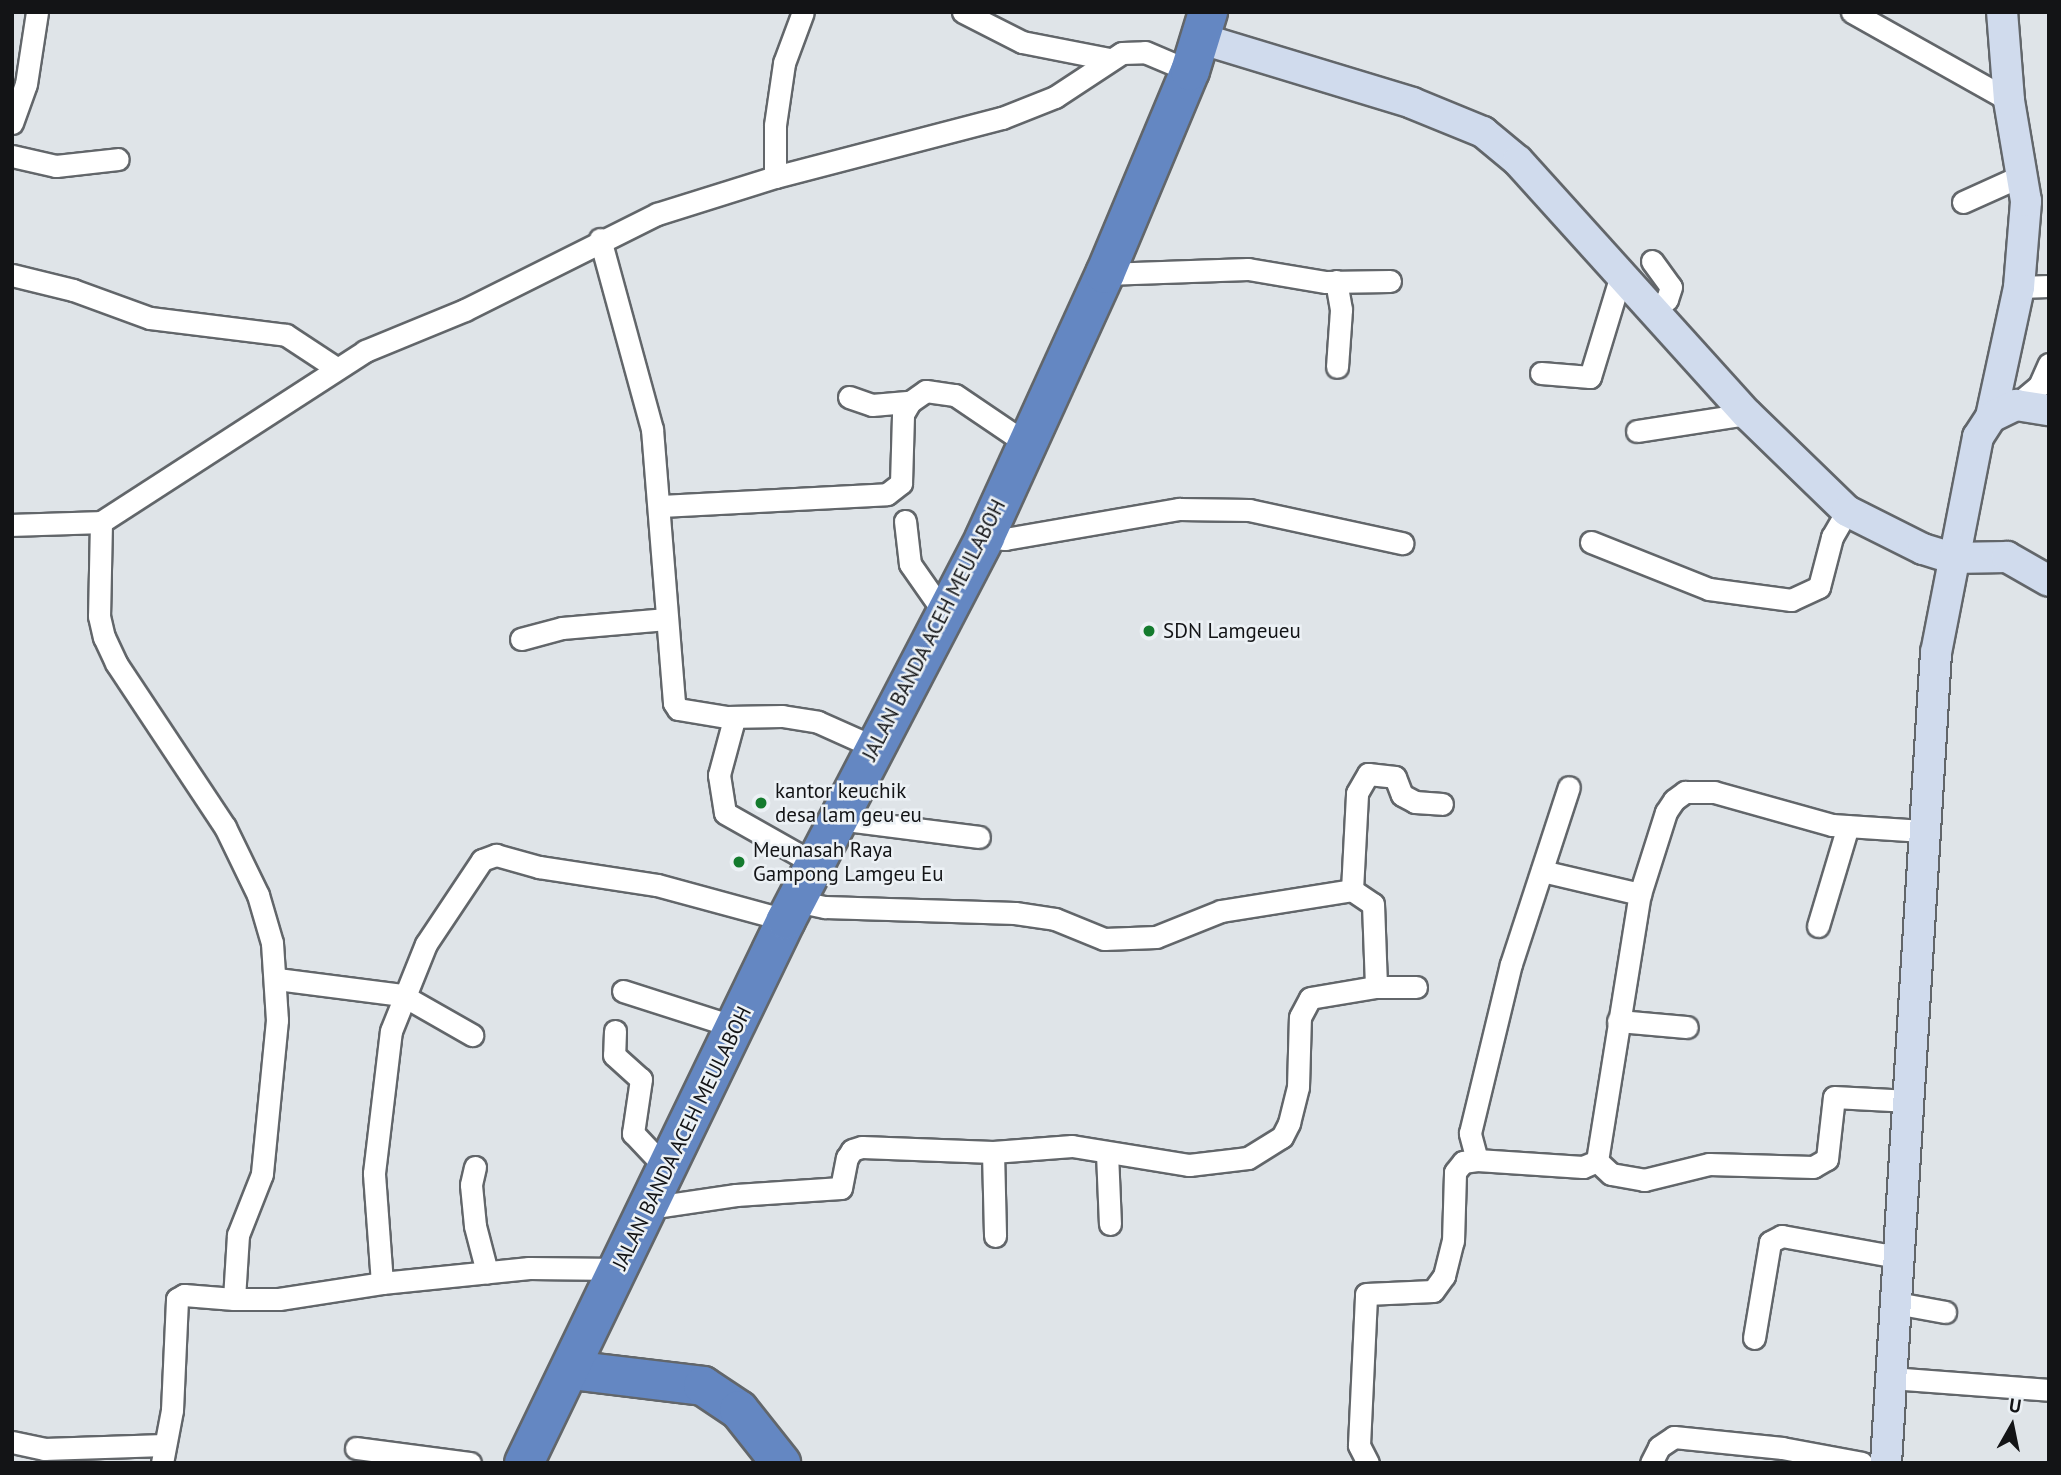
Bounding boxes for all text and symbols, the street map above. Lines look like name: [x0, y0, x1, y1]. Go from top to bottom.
street label: JALAN BANDA ACEH MEULABOH: [857, 494, 1011, 766]
place label: SDN Lamgeueu: [1163, 618, 1301, 644]
marker: SDN Lamgeueu: [1141, 623, 1157, 639]
place label: kantor keuchik desa lam geu eu: [775, 778, 922, 828]
marker: kantor keuchik desa lam geu eu: [753, 795, 769, 811]
place label: Meunasah Raya Gampong Lamgeu Eu: [753, 837, 944, 887]
marker: Meunasah Raya Gampong Lamgeu Eu: [731, 854, 747, 870]
street label: JALAN BANDA ACEH MEULABOH: [607, 1001, 757, 1275]
north arrow: [1977, 1391, 2047, 1461]
text: U: [2008, 1392, 2023, 1418]

